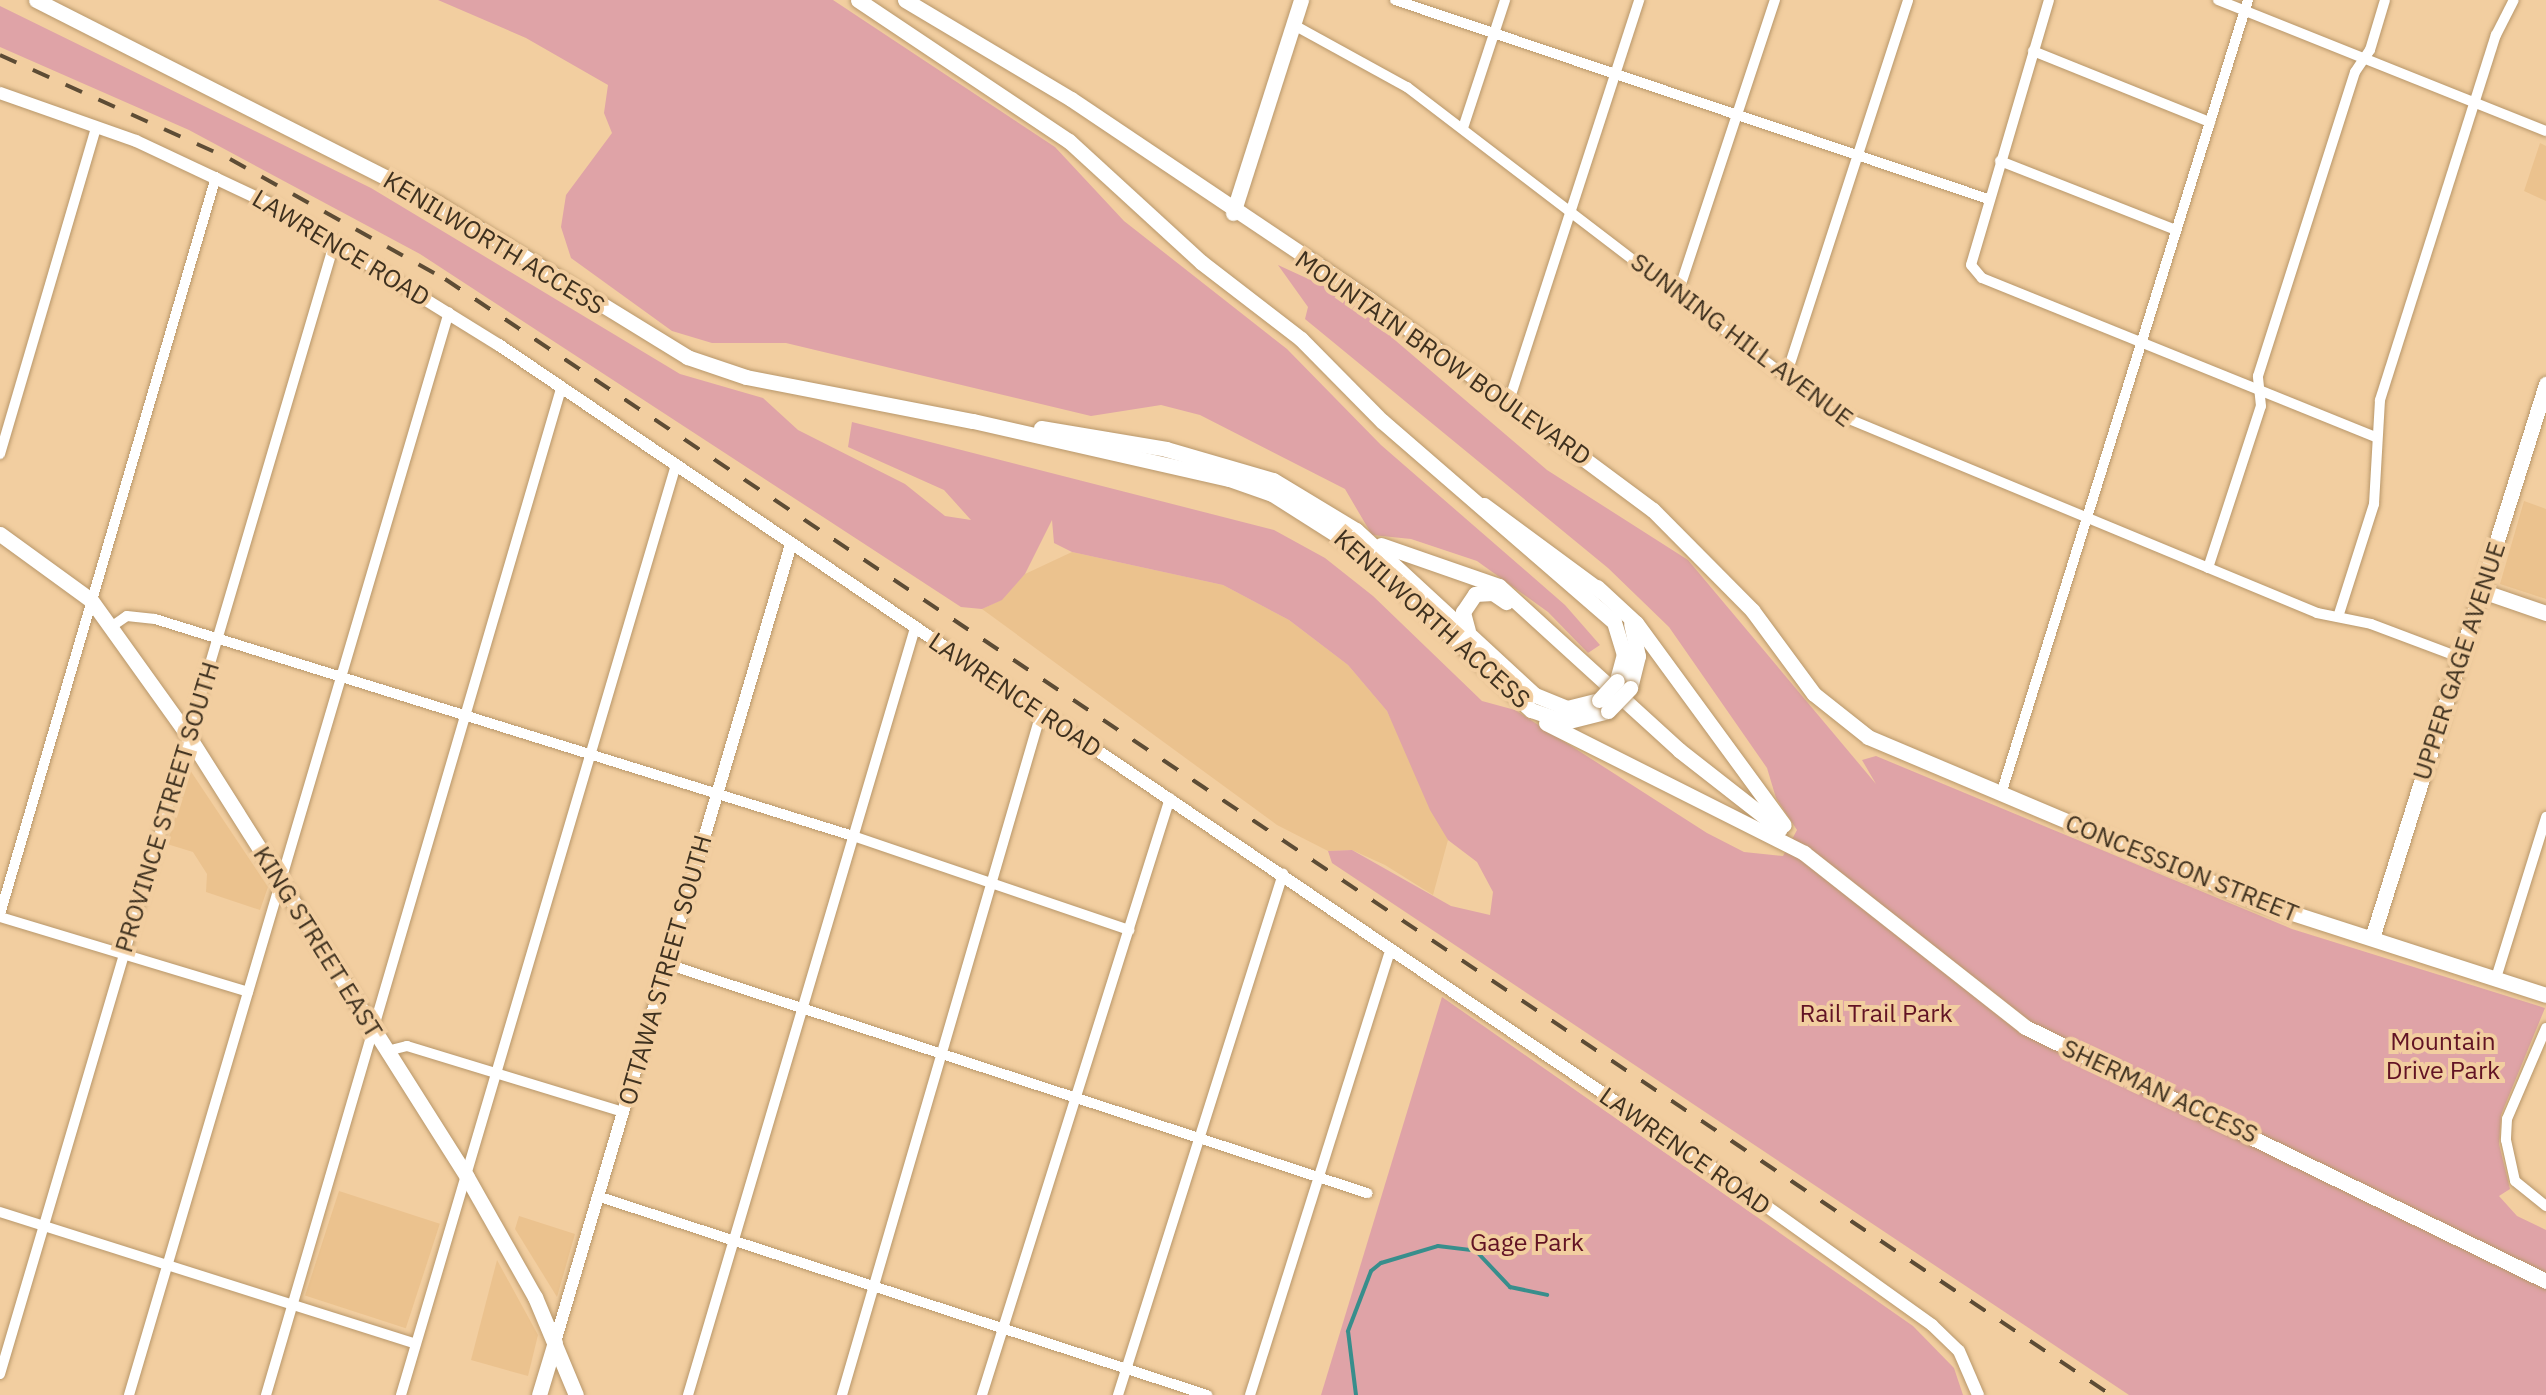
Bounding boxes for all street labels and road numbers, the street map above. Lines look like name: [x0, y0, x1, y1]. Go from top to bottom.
street label: KENILWORTH ACCESS: [378, 165, 610, 321]
street label: LAWRENCE ROAD: [247, 183, 435, 313]
street label: MOUNTAIN BROW BOULEVARD: [1290, 244, 1596, 472]
street label: SUNNING HILL AVENUE: [1625, 247, 1859, 433]
street label: KENILWORTH ACCESS: [1328, 523, 1536, 715]
street label: UPPER GAGE AVENUE: [2406, 538, 2512, 784]
street label: LAWRENCE ROAD: [923, 626, 1107, 764]
street label: PROVINCE STREET SOUTH: [108, 658, 226, 956]
street label: CONCESSION STREET: [2061, 808, 2303, 928]
street label: OTTAWA STREET SOUTH: [612, 831, 718, 1109]
street label: KING STREET EAST: [247, 841, 389, 1043]
street label: SHERMAN ACCESS: [2057, 1033, 2263, 1149]
street label: LAWRENCE ROAD: [1594, 1081, 1776, 1221]

